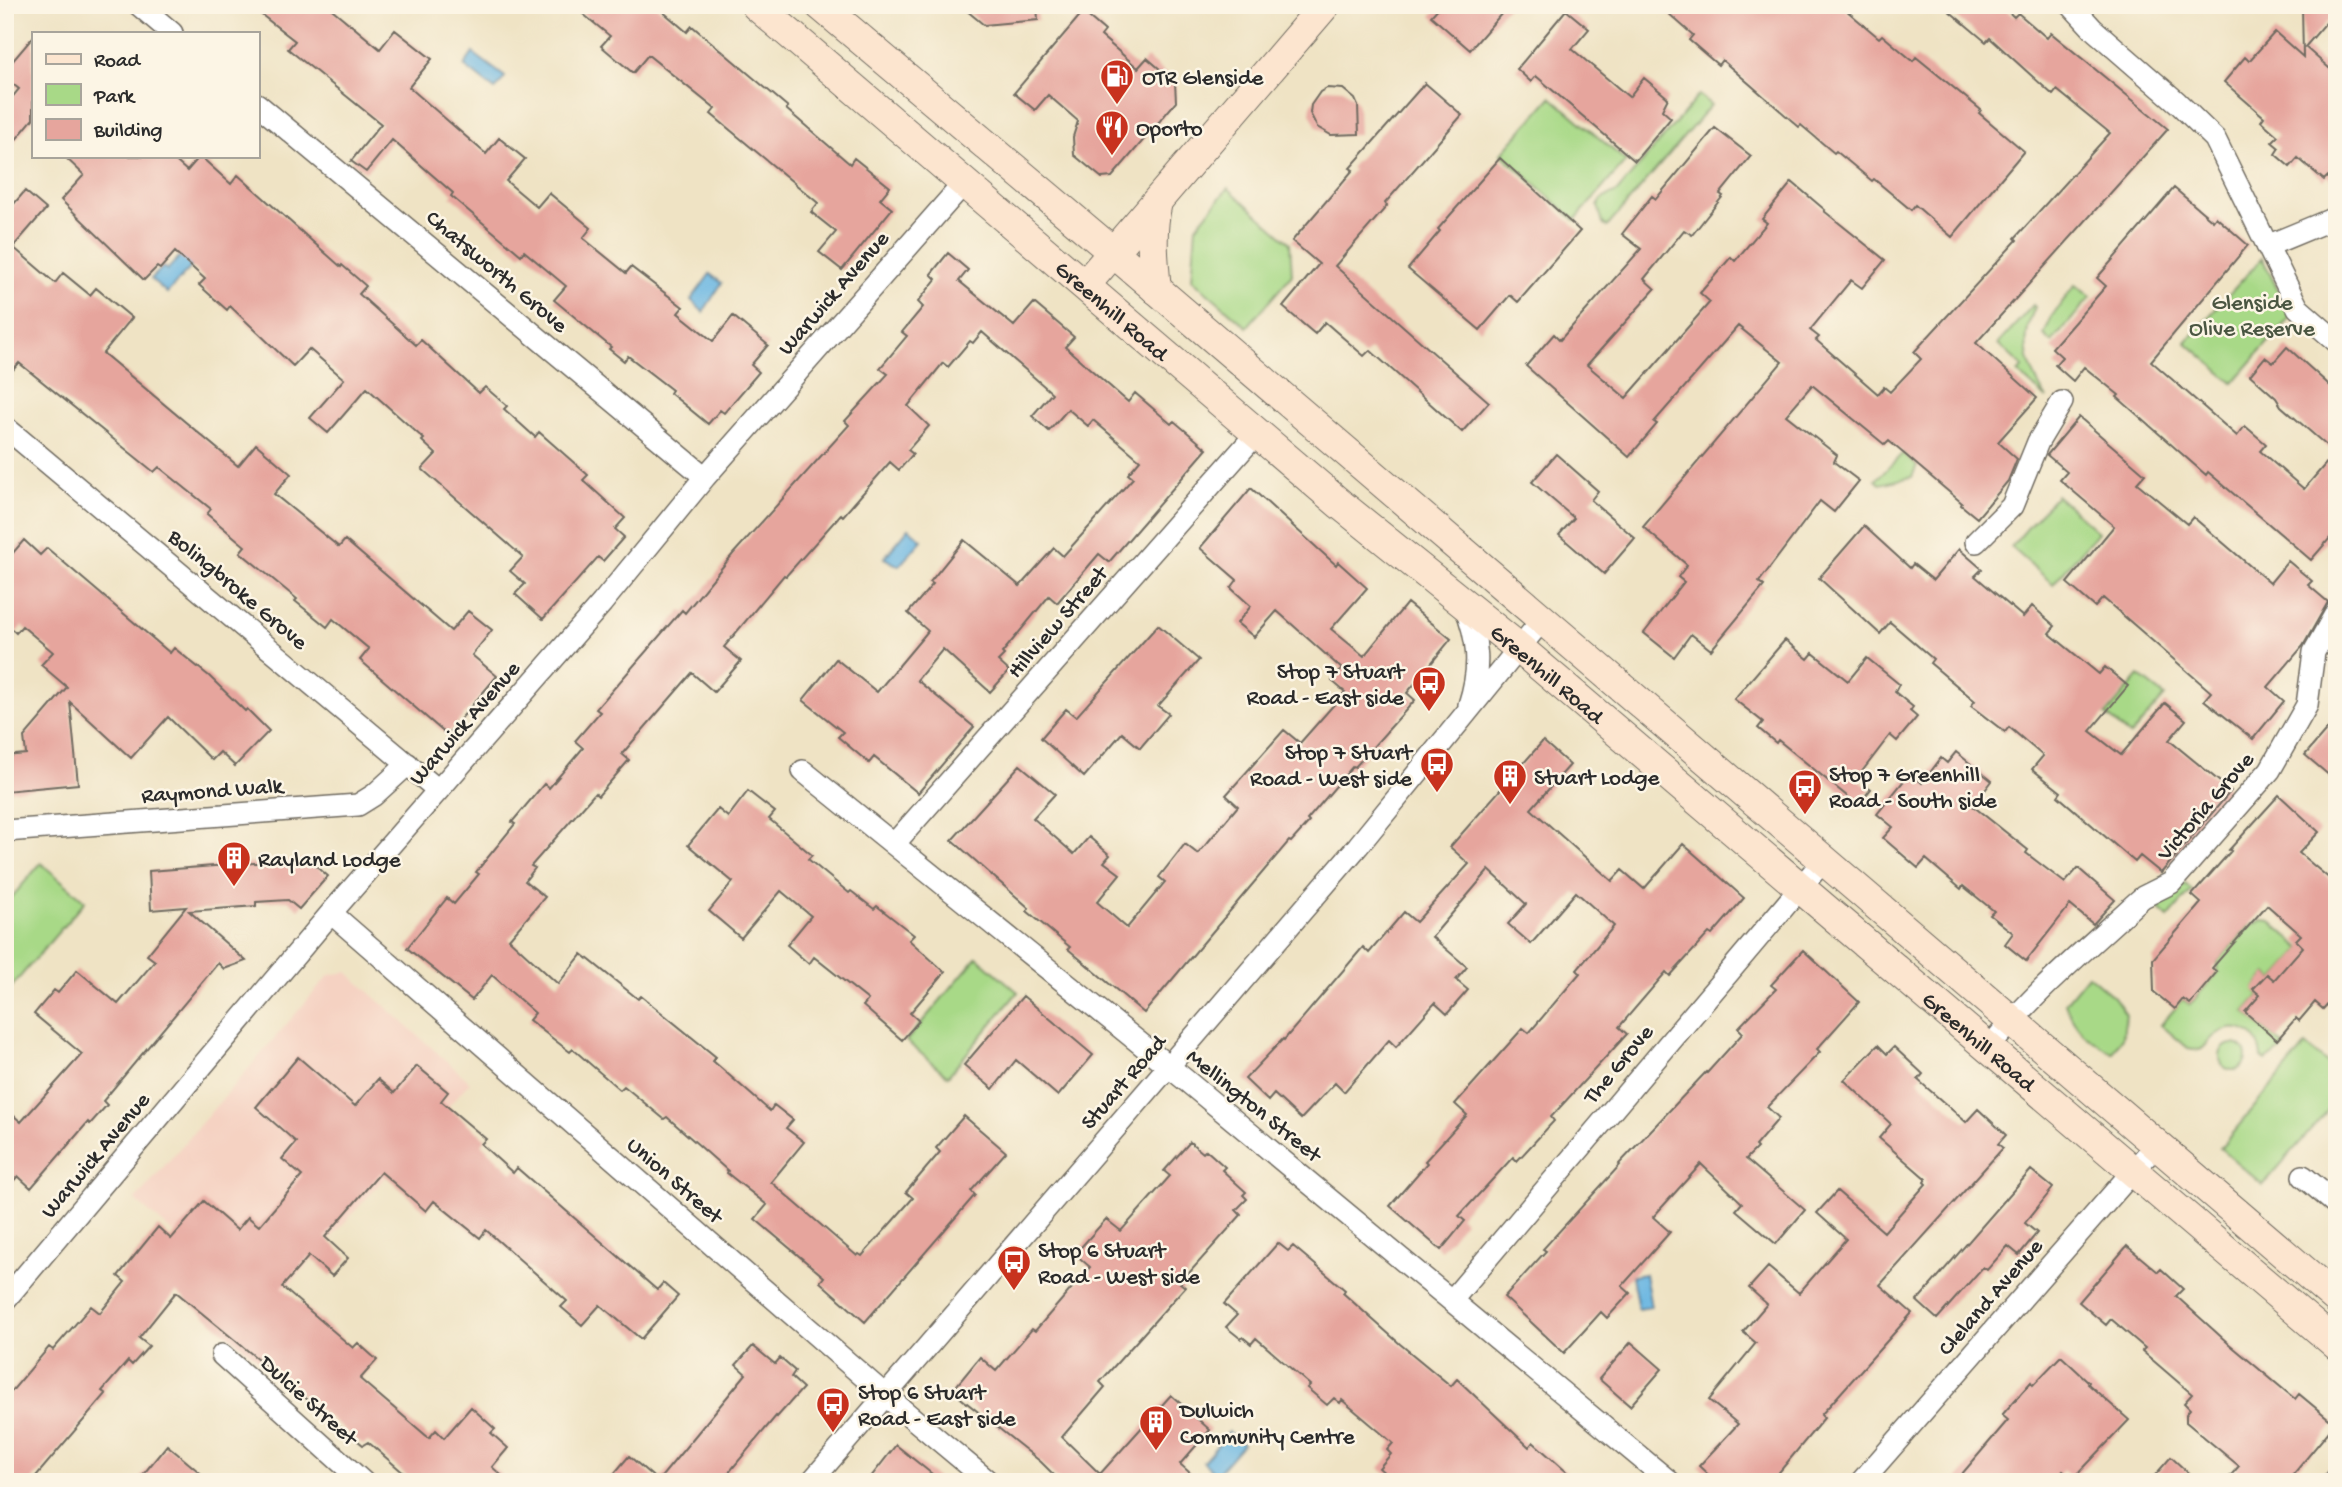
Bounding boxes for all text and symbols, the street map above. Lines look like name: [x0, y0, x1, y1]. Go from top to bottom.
legend: [32, 32, 259, 158]
text: Road: [94, 50, 142, 75]
fuel station icon: OTR Glenside: [1098, 57, 1136, 106]
place label: OTR Glenside: [1142, 66, 1264, 93]
text: Park: [93, 86, 137, 111]
restaurant icon: Oporto: [1093, 108, 1131, 157]
place label: Oporto: [1136, 117, 1203, 144]
text: Building: [93, 120, 163, 145]
street label: Chatsworth Grove: [419, 205, 573, 341]
street label: Warwick Avenue: [773, 226, 897, 362]
street label: Greenhill Road: [1048, 256, 1174, 369]
park label: Glenside Olive Reserve: [2189, 291, 2316, 344]
street label: Bolingbroke Grove: [161, 524, 313, 658]
street label: Hillview Street: [1003, 560, 1116, 685]
street label: Greenhill Road: [1483, 620, 1609, 732]
street label: Warwick Avenue: [404, 656, 528, 792]
place label: Stop 7 Stuart Road - East side: [1246, 660, 1406, 713]
bus stop icon: Stop 7 Stuart Road - East side: [1410, 664, 1448, 713]
place label: Stop 7 Stuart Road - West side: [1250, 741, 1414, 794]
bus stop icon: Stop 7 Stuart Road - West side: [1418, 745, 1456, 794]
street label: Victoria Grove: [2152, 747, 2262, 868]
building icon: Stuart Lodge: [1491, 757, 1529, 806]
place label: Stop 7 Greenhill Road - South side: [1829, 763, 1998, 816]
place label: Stuart Lodge: [1534, 766, 1661, 793]
bus stop icon: Stop 7 Greenhill Road - South side: [1786, 767, 1824, 816]
street label: Raymond Walk: [141, 774, 287, 811]
building icon: Rayland Lodge: [215, 839, 253, 888]
place label: Rayland Lodge: [258, 848, 402, 875]
street label: Greenhill Road: [1915, 987, 2041, 1100]
street label: The Grove: [1577, 1019, 1661, 1112]
street label: Stuart Road: [1076, 1029, 1174, 1136]
street label: Mellington Street: [1180, 1044, 1327, 1170]
street label: Warwick Avenue: [36, 1087, 158, 1225]
street label: Union Street: [620, 1132, 729, 1232]
street label: Cleland Avenue: [1933, 1233, 2051, 1362]
place label: Stop 6 Stuart Road - West side: [1038, 1239, 1201, 1292]
bus stop icon: Stop 6 Stuart Road - West side: [995, 1243, 1033, 1292]
street label: Dulcie Street: [252, 1349, 363, 1454]
place label: Stop 6 Stuart Road - East side: [858, 1381, 1017, 1434]
bus stop icon: Stop 6 Stuart Road - East side: [814, 1385, 852, 1434]
place label: Dulwich Community Centre: [1178, 1399, 1356, 1452]
building icon: Dulwich Community Centre: [1137, 1403, 1175, 1452]

